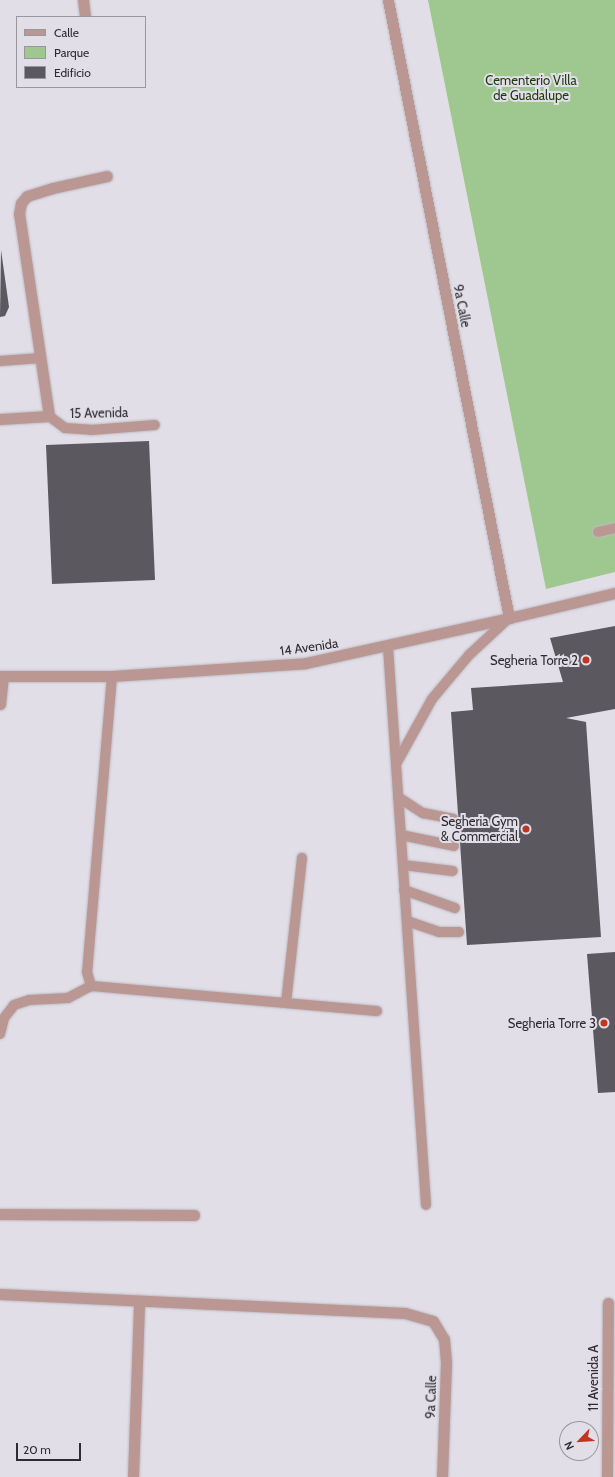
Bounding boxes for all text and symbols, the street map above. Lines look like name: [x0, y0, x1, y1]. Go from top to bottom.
legend: [16, 16, 146, 88]
text: Calle: [54, 25, 79, 40]
text: Parque: [54, 45, 89, 60]
text: Edificio: [54, 65, 91, 80]
park label: Cementerio Villa de Guadalupe: [485, 73, 577, 104]
street label: 9a Calle: [450, 283, 474, 329]
street label: 15 Avenida: [70, 405, 128, 421]
street label: 14 Avenida: [279, 635, 339, 659]
place label: Segheria Torre 2: [490, 652, 578, 668]
marker: Segheria Torre 2: [581, 655, 591, 665]
place label: Segheria Gym & Commercial: [441, 814, 518, 845]
marker: Segheria Gym & Commercial: [521, 824, 531, 834]
place label: Segheria Torre 3: [508, 1015, 596, 1031]
marker: Segheria Torre 3: [599, 1018, 609, 1028]
street label: 11 Avenida A: [585, 1345, 601, 1411]
street label: 9a Calle: [422, 1375, 440, 1419]
north arrow: [559, 1421, 599, 1461]
scale bar: [18, 1435, 83, 1461]
text: N: [561, 1439, 577, 1452]
text: 20 m: [23, 1442, 51, 1457]

